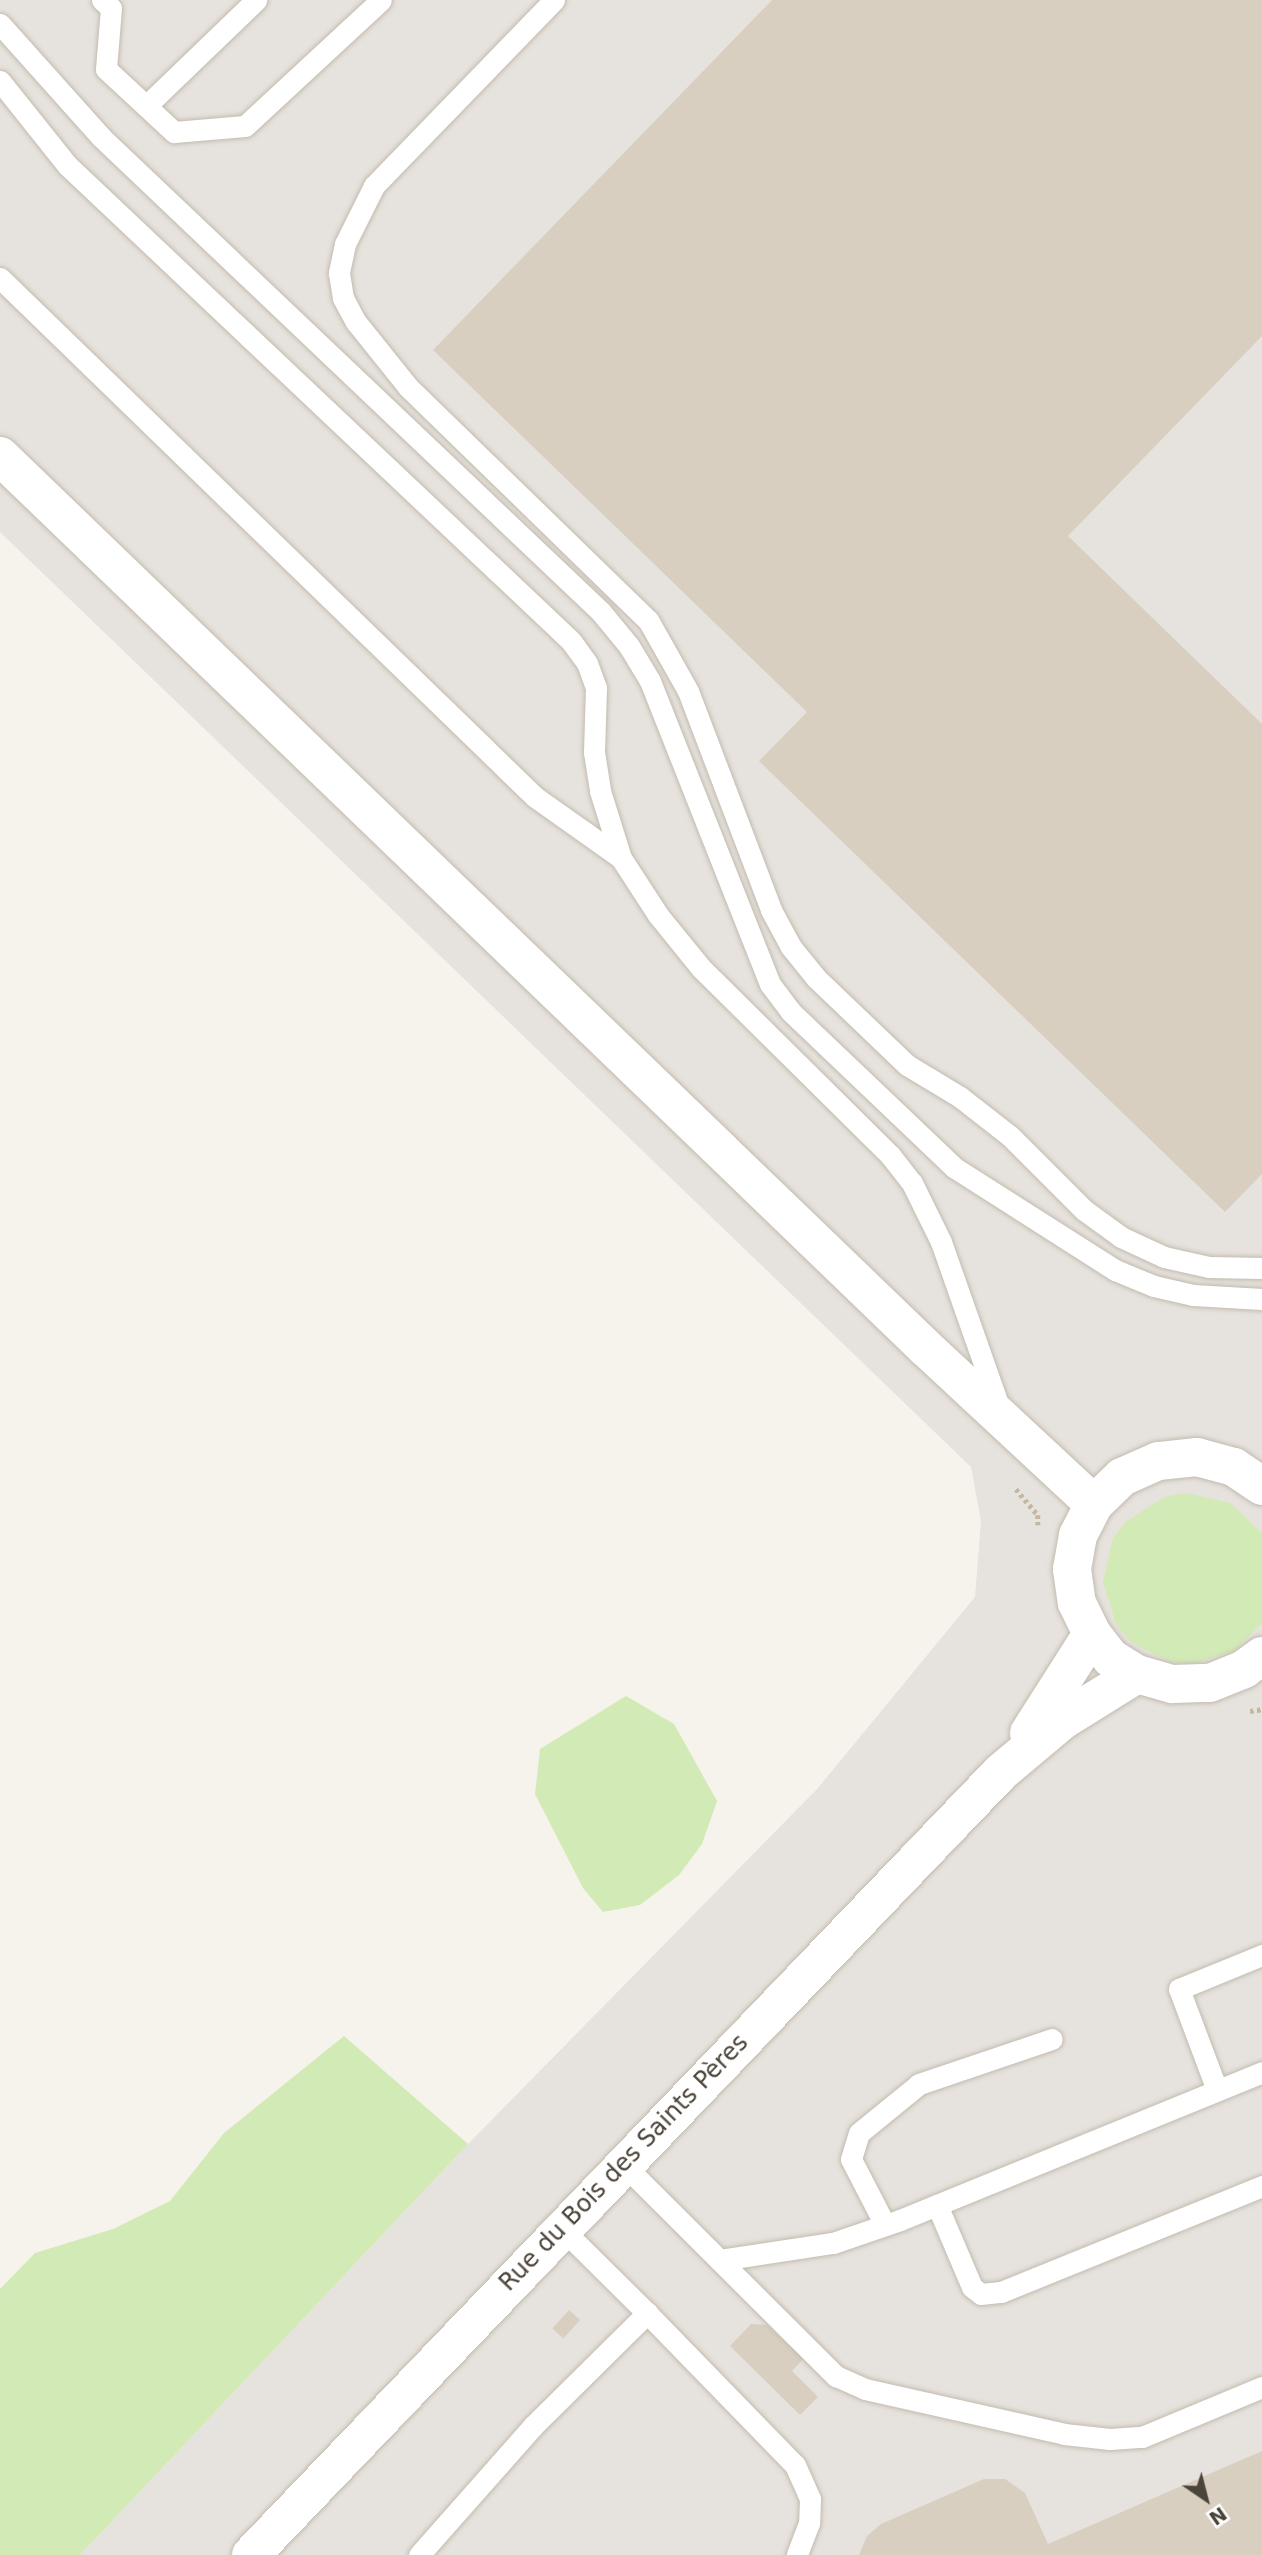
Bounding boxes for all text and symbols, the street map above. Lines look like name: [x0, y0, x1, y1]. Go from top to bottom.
street label: Rue du Bois des Saints Pères: [494, 2029, 754, 2297]
north arrow: [1171, 2464, 1241, 2534]
text: N: [1205, 2503, 1231, 2530]

